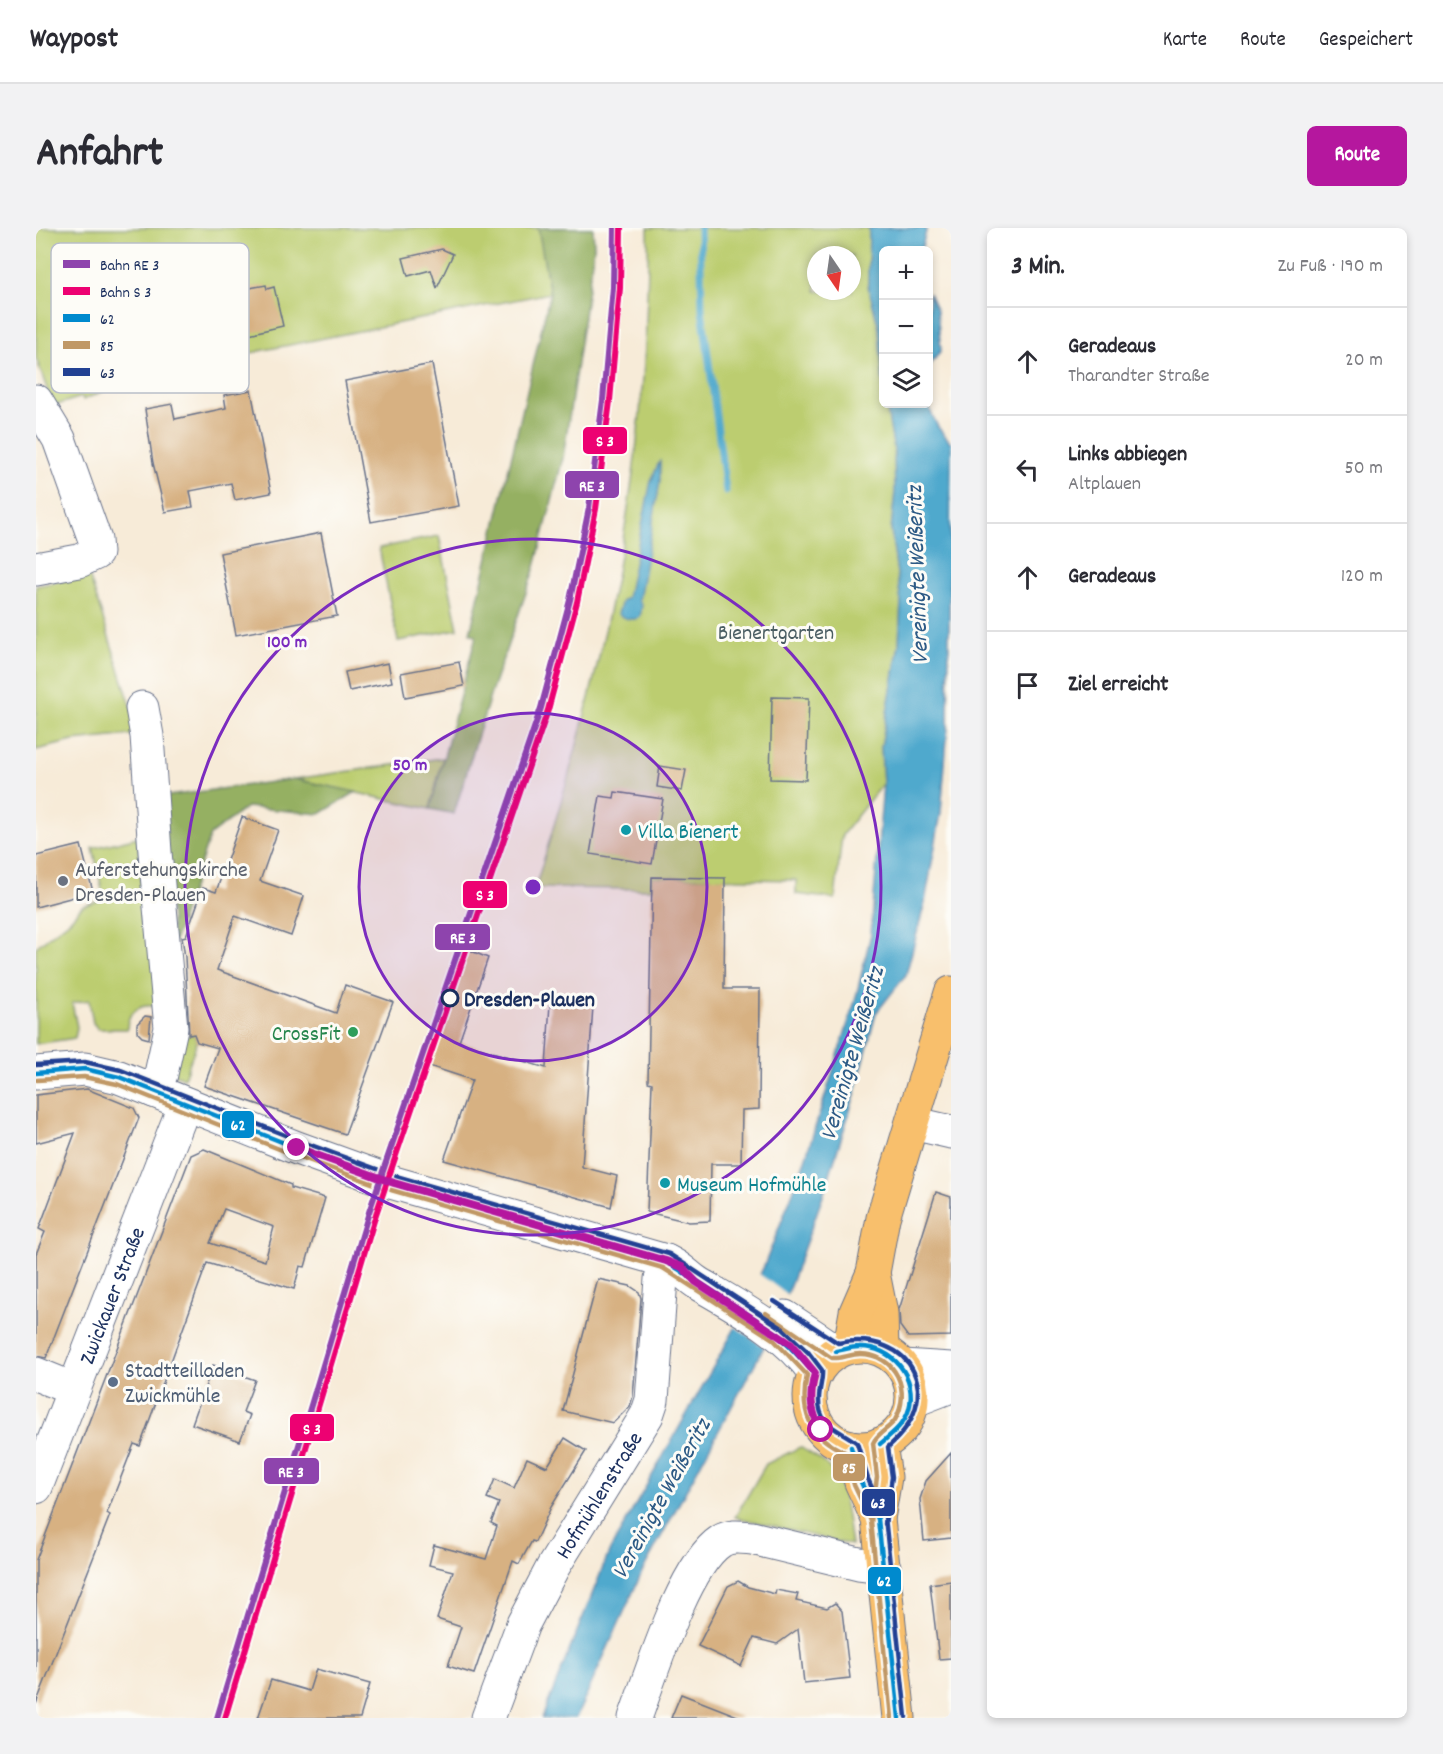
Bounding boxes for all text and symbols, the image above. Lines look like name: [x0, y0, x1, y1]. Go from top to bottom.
text: Waypost: [30, 21, 118, 61]
text: Karte: [1163, 26, 1207, 56]
text: Route: [1240, 26, 1286, 56]
text: Gespeichert: [1319, 26, 1413, 56]
text: Anfahrt: [36, 126, 163, 186]
button: Route: [1307, 126, 1407, 186]
legend: [51, 243, 249, 393]
north arrow: [807, 246, 861, 300]
map controls: [879, 246, 933, 408]
button: +: [879, 246, 933, 300]
text: 3 Min.: [1011, 249, 1065, 286]
text: Zu Fuß · 190 m: [1277, 253, 1383, 281]
text: Bahn RE 3: [100, 255, 159, 278]
text: Bahn S 3: [100, 282, 151, 305]
button: −: [879, 300, 933, 354]
text: 62: [100, 309, 115, 332]
text: Geradeaus: [1068, 332, 1156, 363]
text: 85: [100, 336, 114, 359]
icon: ahead: [1011, 345, 1044, 378]
text: 20 m: [1345, 347, 1383, 375]
button: layers: [879, 354, 933, 408]
text: 63: [100, 363, 115, 386]
text: Tharandter Straße: [1068, 363, 1209, 391]
line badge: S 3: [582, 426, 628, 455]
text: S 3: [596, 431, 614, 454]
text: Links abbiegen: [1068, 440, 1187, 471]
icon: left: [1011, 453, 1044, 486]
text: 50 m: [1345, 455, 1383, 483]
line badge: RE 3: [564, 470, 620, 499]
text: Altplauen: [1068, 471, 1141, 499]
text: RE 3: [579, 476, 605, 499]
water label: Vereinigte Weißeritz: [899, 484, 939, 665]
icon: ahead: [1011, 561, 1044, 594]
text: Geradeaus: [1068, 562, 1156, 593]
text: 120 m: [1341, 563, 1383, 591]
park label: Bienertgarten: [718, 619, 834, 650]
text: 100 m: [267, 631, 307, 656]
icon: arrive: [1011, 669, 1044, 702]
text: Ziel erreicht: [1068, 670, 1168, 701]
text: 50 m: [393, 754, 427, 779]
place label: Villa Bienert: [638, 818, 739, 849]
marker: Villa Bienert: [619, 823, 633, 837]
place label: Auferstehungskirche Dresden-Plauen: [75, 856, 248, 912]
marker: Auferstehungskirche Dresden-Plauen: [56, 874, 70, 888]
centre of rings: [523, 877, 543, 897]
line badge: S 3: [462, 880, 508, 909]
text: S 3: [476, 885, 494, 908]
line badge: RE 3: [434, 923, 491, 951]
text: RE 3: [450, 928, 476, 951]
water label: Vereinigte Weißeritz: [813, 962, 895, 1144]
place label: Dresden-Plauen: [464, 986, 595, 1017]
marker: Dresden-Plauen: [441, 989, 459, 1007]
place label: CrossFit: [272, 1020, 341, 1051]
marker: CrossFit: [346, 1025, 360, 1039]
line badge: 62: [221, 1110, 255, 1139]
text: 62: [231, 1115, 245, 1138]
route end: [283, 1134, 309, 1160]
place label: Museum Hofmühle: [677, 1171, 826, 1202]
marker: Museum Hofmühle: [658, 1176, 672, 1190]
street label: Zwickauer Straße: [73, 1223, 155, 1369]
place label: Stadtteilladen Zwickmühle: [125, 1357, 244, 1413]
marker: Stadtteilladen Zwickmühle: [106, 1375, 120, 1389]
water label: Vereinigte Weißeritz: [604, 1412, 721, 1586]
line badge: S 3: [289, 1413, 335, 1442]
route start: [807, 1416, 833, 1442]
text: S 3: [303, 1419, 321, 1442]
street label: Hofmühlenstraße: [550, 1427, 652, 1566]
line badge: 85: [832, 1453, 866, 1482]
line badge: RE 3: [263, 1457, 320, 1485]
text: 85: [842, 1458, 856, 1481]
text: RE 3: [278, 1462, 304, 1485]
line badge: 63: [861, 1488, 896, 1517]
text: 63: [871, 1493, 885, 1516]
line badge: 62: [867, 1566, 902, 1595]
text: 62: [877, 1571, 891, 1594]

